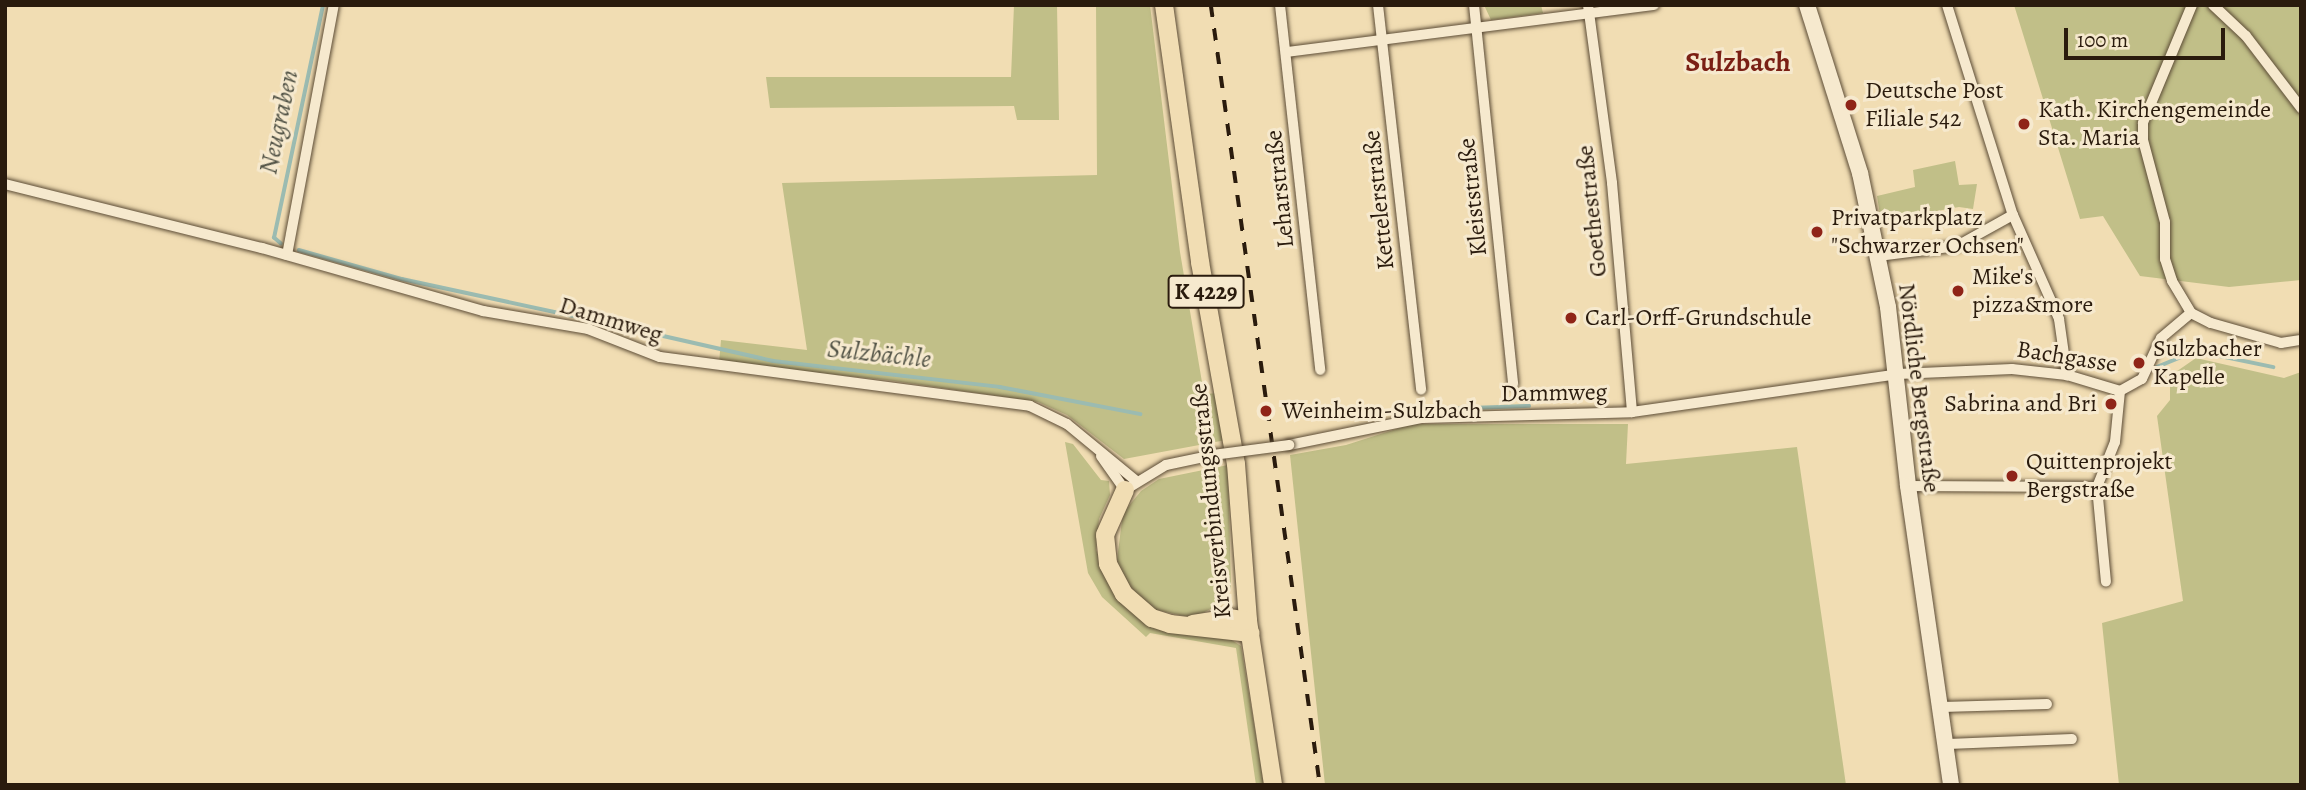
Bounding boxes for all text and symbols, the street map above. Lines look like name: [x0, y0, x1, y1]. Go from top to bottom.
scale bar: [2068, 14, 2229, 58]
text: 100 m: [2077, 26, 2128, 54]
district label: Sulzbach: [1685, 45, 1791, 79]
water label: Neugraben: [253, 67, 305, 177]
place label: Deutsche Post Filiale 542: [1865, 77, 2003, 133]
place label: Kath. Kirchengemeinde Sta. Maria: [2038, 96, 2272, 152]
marker: Deutsche Post Filiale 542: [1843, 97, 1859, 113]
marker: Kath. Kirchengemeinde Sta. Maria: [2016, 116, 2032, 132]
street label: Leharstraße: [1259, 128, 1301, 250]
street label: Kettelerstraße: [1357, 129, 1401, 271]
street label: Kleiststraße: [1452, 136, 1494, 258]
street label: Goethestraße: [1571, 144, 1613, 278]
place label: Privatparkplatz "Schwarzer Ochsen": [1831, 204, 2024, 260]
marker: Privatparkplatz "Schwarzer Ochsen": [1809, 224, 1825, 240]
place label: Mike's pizza&more: [1972, 263, 2093, 319]
road number: K 4229: [1168, 272, 1244, 312]
street label: Nördliche Bergstraße: [1892, 282, 1946, 494]
marker: Mike's pizza&more: [1950, 283, 1966, 299]
street label: Dammweg: [556, 291, 666, 349]
place label: Carl-Orff-Grundschule: [1585, 304, 1811, 332]
marker: Carl-Orff-Grundschule: [1563, 310, 1579, 326]
water label: Sulzbächle: [826, 333, 932, 375]
street label: Bachgasse: [2015, 335, 2119, 379]
place label: Sulzbacher Kapelle: [2153, 335, 2262, 391]
marker: Sulzbacher Kapelle: [2131, 355, 2147, 371]
street label: Dammweg: [1500, 378, 1608, 408]
street label: Kreisverbindungsstraße: [1184, 382, 1238, 620]
place label: Sabrina and Bri: [1944, 390, 2097, 418]
marker: Sabrina and Bri: [2103, 396, 2119, 412]
place label: Weinheim-Sulzbach: [1282, 397, 1482, 425]
marker: Weinheim-Sulzbach: [1256, 401, 1276, 421]
place label: Quittenprojekt Bergstraße: [2026, 448, 2172, 504]
marker: Quittenprojekt Bergstraße: [2004, 468, 2020, 484]

